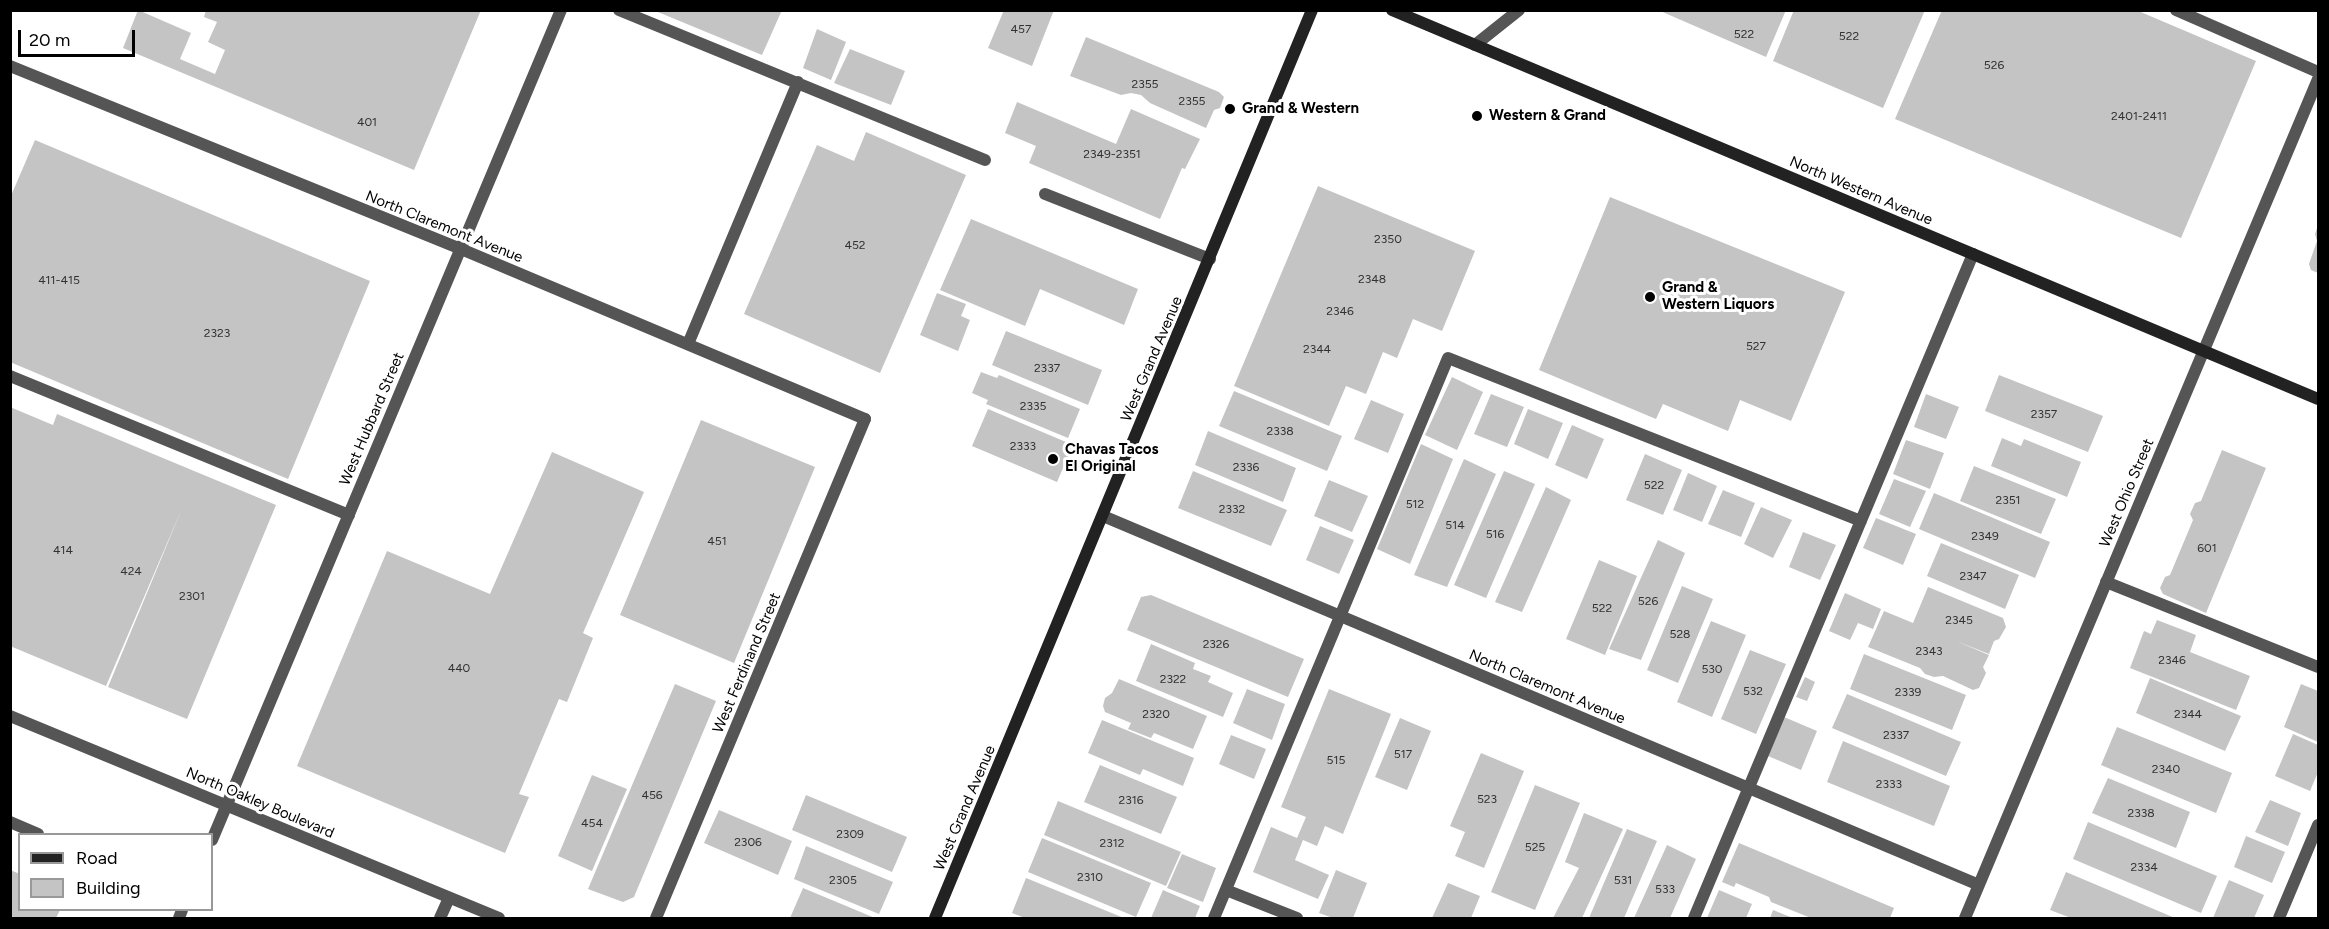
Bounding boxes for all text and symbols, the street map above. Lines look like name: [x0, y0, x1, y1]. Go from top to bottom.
scale bar: [21, 18, 138, 56]
house number: 457: [1011, 22, 1031, 36]
house number: 522: [1734, 27, 1754, 41]
text: 20 m: [29, 29, 70, 51]
house number: 522: [1839, 29, 1859, 43]
house number: 526: [1984, 58, 2004, 72]
house number: 2355: [1131, 77, 1159, 91]
house number: 2355: [1178, 94, 1206, 108]
place label: Grand & Western: [1242, 100, 1359, 118]
marker: Grand & Western: [1223, 102, 1237, 116]
place label: Western & Grand: [1489, 107, 1606, 125]
marker: Western & Grand: [1470, 109, 1484, 123]
house number: 2401-2411: [2111, 109, 2167, 123]
house number: 401: [357, 115, 377, 129]
house number: 2349-2351: [1083, 147, 1141, 161]
street label: North Western Avenue: [1787, 153, 1935, 229]
street label: North Claremont Avenue: [363, 187, 525, 267]
house number: 2350: [1374, 232, 1402, 246]
house number: 452: [844, 238, 866, 252]
house number: 2348: [1358, 272, 1386, 286]
house number: 411-415: [38, 273, 80, 287]
place label: Grand & Western Liquors: [1662, 279, 1774, 314]
marker: Grand & Western Liquors: [1643, 290, 1657, 304]
street label: West Grand Avenue: [1118, 294, 1186, 424]
house number: 2346: [1326, 304, 1354, 318]
house number: 2323: [204, 326, 230, 340]
house number: 527: [1746, 339, 1766, 353]
house number: 2344: [1303, 342, 1331, 356]
street label: West Hubbard Street: [336, 350, 408, 488]
house number: 2337: [1034, 361, 1060, 375]
house number: 2335: [1020, 399, 1046, 413]
house number: 2357: [2031, 407, 2057, 421]
house number: 2338: [1266, 424, 1294, 438]
street label: West Ohio Street: [2096, 436, 2158, 550]
house number: 2333: [1010, 439, 1036, 453]
place label: Chavas Tacos El Original: [1065, 441, 1159, 476]
marker: Chavas Tacos El Original: [1046, 452, 1060, 466]
house number: 2336: [1233, 460, 1259, 474]
house number: 522: [1644, 478, 1664, 492]
house number: 2351: [1995, 493, 2021, 507]
house number: 512: [1406, 497, 1424, 511]
house number: 2332: [1219, 502, 1245, 516]
house number: 514: [1445, 518, 1465, 532]
house number: 516: [1486, 527, 1504, 541]
house number: 2349: [1971, 529, 1999, 543]
house number: 451: [707, 534, 727, 548]
house number: 601: [2197, 541, 2217, 555]
house number: 414: [53, 543, 73, 557]
house number: 424: [120, 564, 142, 578]
house number: 2347: [1959, 569, 1987, 583]
house number: 2301: [179, 589, 205, 603]
street label: West Ferdinand Street: [709, 590, 785, 736]
house number: 526: [1638, 594, 1658, 608]
house number: 522: [1592, 601, 1612, 615]
house number: 2345: [1945, 613, 1973, 627]
house number: 528: [1670, 627, 1690, 641]
house number: 2326: [1203, 637, 1229, 651]
house number: 2343: [1915, 644, 1943, 658]
street label: North Claremont Avenue: [1466, 646, 1628, 728]
house number: 2346: [2158, 653, 2186, 667]
house number: 440: [448, 661, 470, 675]
house number: 530: [1701, 662, 1723, 676]
house number: 2322: [1160, 672, 1186, 686]
house number: 532: [1743, 684, 1763, 698]
house number: 2339: [1895, 685, 1921, 699]
house number: 2320: [1142, 707, 1170, 721]
house number: 2344: [2174, 707, 2202, 721]
house number: 2337: [1883, 728, 1909, 742]
street label: West Grand Avenue: [931, 743, 999, 873]
house number: 517: [1394, 747, 1412, 761]
house number: 515: [1327, 753, 1345, 767]
house number: 2340: [2152, 762, 2180, 776]
street label: North Oakley Boulevard: [183, 764, 337, 842]
house number: 2333: [1876, 777, 1902, 791]
house number: 456: [641, 788, 663, 802]
house number: 523: [1477, 792, 1497, 806]
house number: 2316: [1119, 793, 1143, 807]
house number: 2338: [2127, 806, 2155, 820]
house number: 454: [581, 816, 603, 830]
house number: 2309: [836, 827, 864, 841]
legend: [18, 833, 213, 911]
house number: 2306: [734, 835, 762, 849]
house number: 2312: [1100, 836, 1124, 850]
house number: 525: [1525, 840, 1545, 854]
text: Road: [76, 847, 117, 869]
house number: 2334: [2130, 860, 2158, 874]
house number: 2310: [1077, 870, 1103, 884]
house number: 2305: [829, 873, 857, 887]
house number: 531: [1614, 873, 1632, 887]
text: Building: [76, 877, 141, 899]
house number: 533: [1655, 882, 1675, 896]

